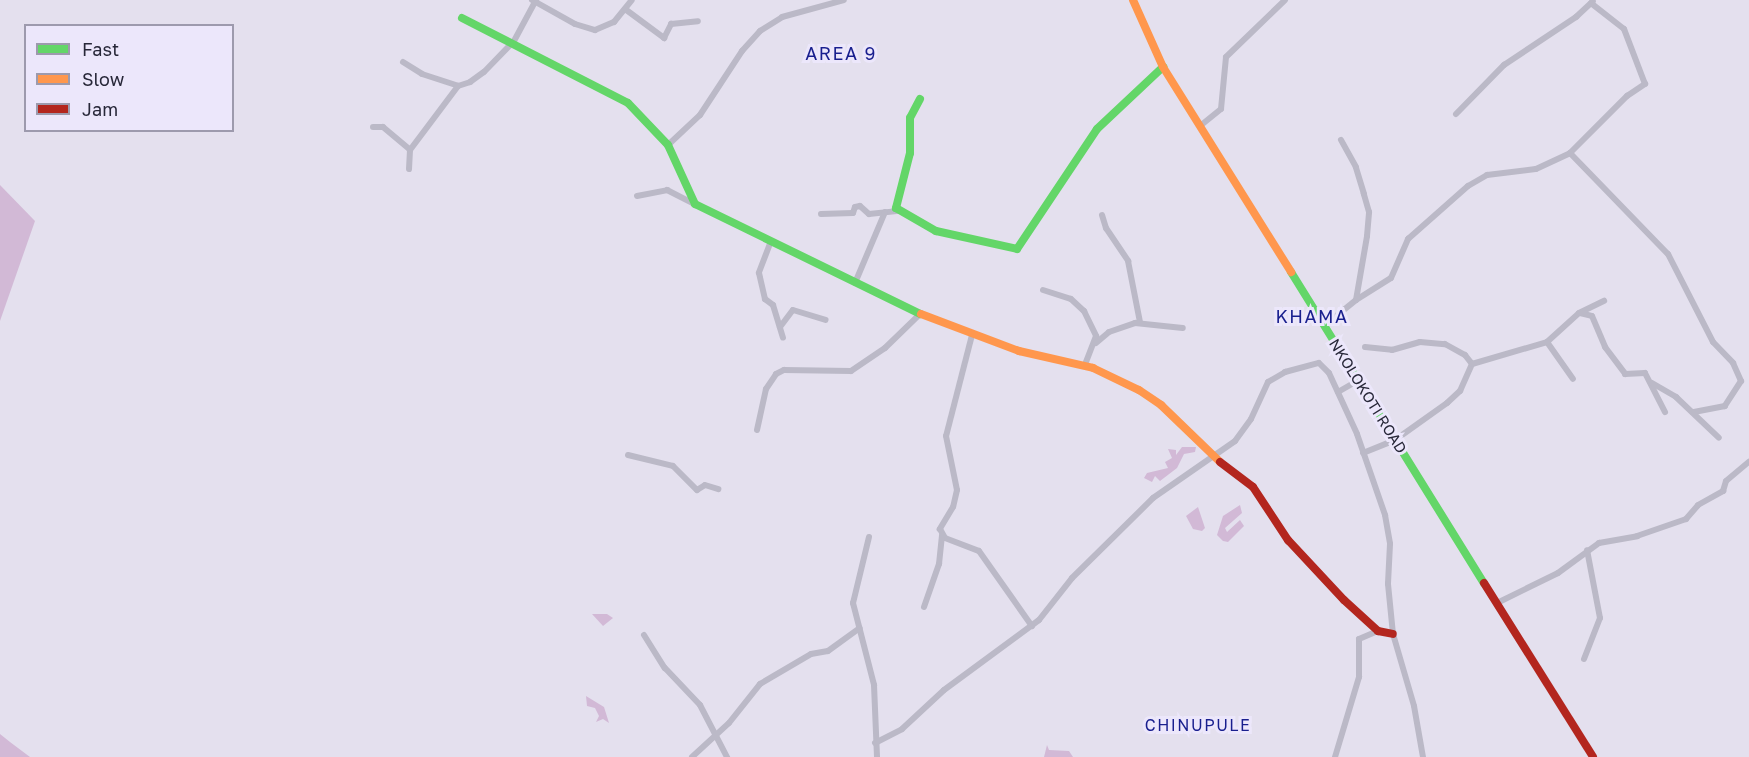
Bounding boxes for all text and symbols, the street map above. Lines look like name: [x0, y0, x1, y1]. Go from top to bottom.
legend: [24, 24, 234, 132]
text: Fast: [82, 38, 119, 60]
district label: AREA 9: [805, 42, 877, 64]
text: Slow: [82, 68, 124, 90]
text: Jam: [82, 98, 118, 120]
district label: KHAMA: [1275, 305, 1349, 327]
street label: NKOLOKOTI ROAD: [1325, 335, 1411, 457]
district label: CHINUPULE: [1145, 715, 1251, 735]

